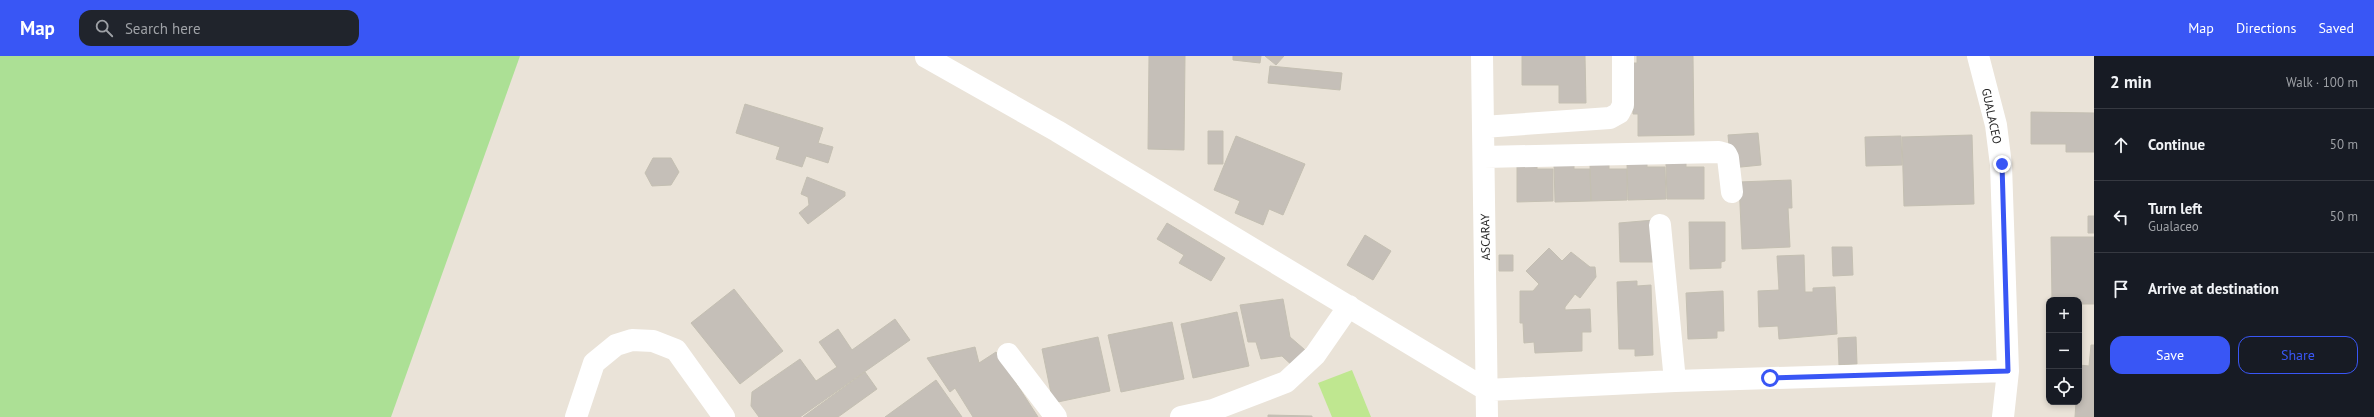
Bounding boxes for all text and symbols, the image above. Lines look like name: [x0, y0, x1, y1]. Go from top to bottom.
search box: [79, 10, 359, 46]
text: Map: [20, 16, 55, 40]
icon: search: [93, 17, 115, 39]
text: Search here: [125, 19, 201, 38]
text: Map: [2188, 19, 2214, 37]
text: Directions: [2236, 19, 2296, 37]
text: Saved: [2318, 19, 2354, 37]
text: 2 min: [2110, 71, 2151, 93]
text: Walk · 100 m: [2286, 74, 2358, 91]
street label: GUALACEO: [1979, 87, 2005, 145]
icon: ahead: [2110, 134, 2132, 156]
text: Continue: [2148, 135, 2205, 154]
text: 50 m: [2330, 136, 2358, 153]
route end: [1993, 155, 2011, 173]
text: Turn left: [2148, 199, 2202, 218]
icon: left: [2110, 206, 2132, 228]
text: 50 m: [2330, 208, 2358, 225]
street label: ASCARAY: [1477, 213, 1493, 260]
text: Gualaceo: [2148, 218, 2199, 235]
icon: arrive: [2110, 278, 2132, 300]
text: Arrive at destination: [2148, 279, 2279, 298]
map controls: [2046, 297, 2082, 405]
button: +: [2046, 297, 2082, 333]
button: −: [2046, 333, 2082, 369]
button: Save: [2110, 336, 2230, 374]
button: Share: [2238, 336, 2358, 374]
route start: [1761, 369, 1779, 387]
button: locate: [2046, 369, 2082, 405]

